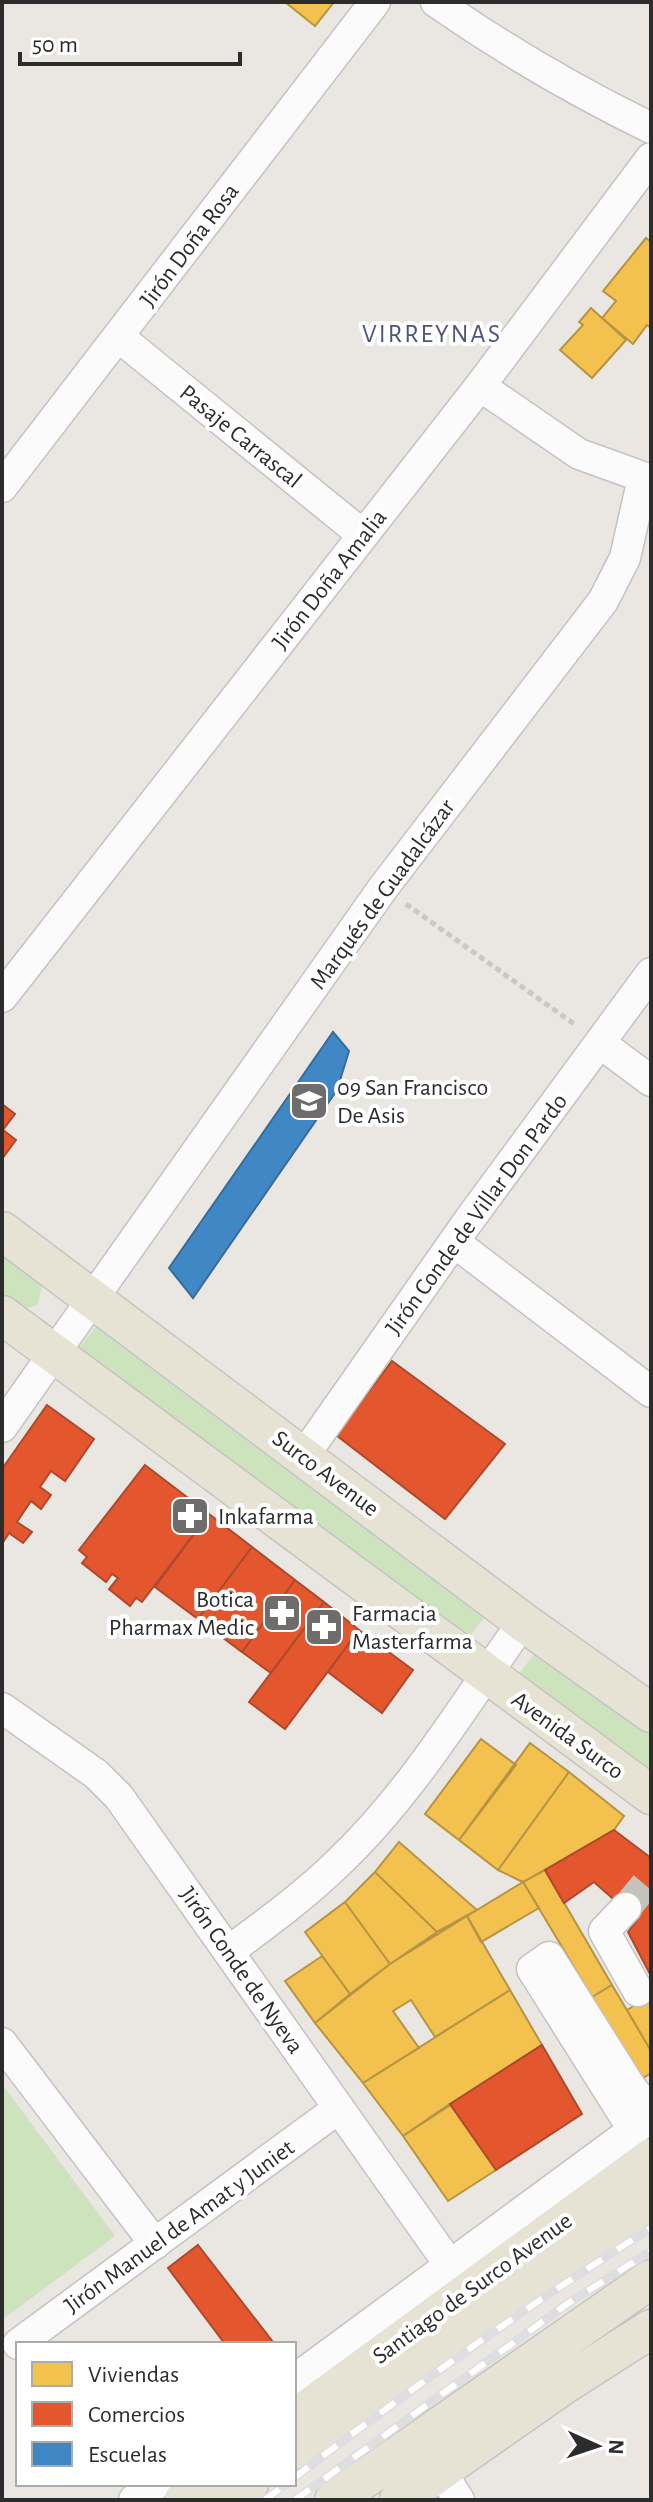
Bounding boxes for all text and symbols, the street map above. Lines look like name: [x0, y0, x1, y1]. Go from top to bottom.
scale bar: [20, 16, 240, 66]
text: 50 m: [32, 33, 78, 57]
street label: Jirón Doña Rosa: [136, 179, 244, 312]
district label: VIRREYNAS: [362, 321, 502, 347]
street label: Pasaje Carrascal: [175, 381, 306, 493]
street label: Jirón Doña Amalia: [268, 505, 392, 654]
street label: Marqués de Guadalcázar: [306, 795, 460, 994]
place label: 09 San Francisco De Asis: [337, 1076, 488, 1128]
school or university icon: 09 San Francisco De Asis: [288, 1080, 330, 1122]
street label: Jirón Conde de Villar Don Pardo: [381, 1090, 572, 1340]
street label: Surco Avenue: [268, 1426, 383, 1521]
pharmacy icon: Inkafarma: [169, 1495, 211, 1537]
place label: Inkafarma: [218, 1505, 314, 1529]
place label: Botica Pharmax Medic: [109, 1588, 254, 1640]
pharmacy icon: Botica Pharmax Medic: [261, 1592, 303, 1634]
place label: Farmacia Masterfarma: [352, 1602, 473, 1654]
pharmacy icon: Farmacia Masterfarma: [303, 1606, 345, 1648]
street label: Avenida Surco: [507, 1687, 628, 1784]
street label: Jirón Conde de Nyeva: [175, 1883, 308, 2058]
street label: Jirón Manuel de Amat y Juniet: [60, 2135, 299, 2318]
street label: Santiago de Surco Avenue: [369, 2209, 577, 2369]
legend: [16, 2342, 296, 2486]
text: Viviendas: [88, 2363, 179, 2387]
text: Comercios: [88, 2403, 185, 2427]
north arrow: [557, 2406, 637, 2486]
text: N: [605, 2439, 627, 2455]
text: Escuelas: [88, 2443, 167, 2467]

